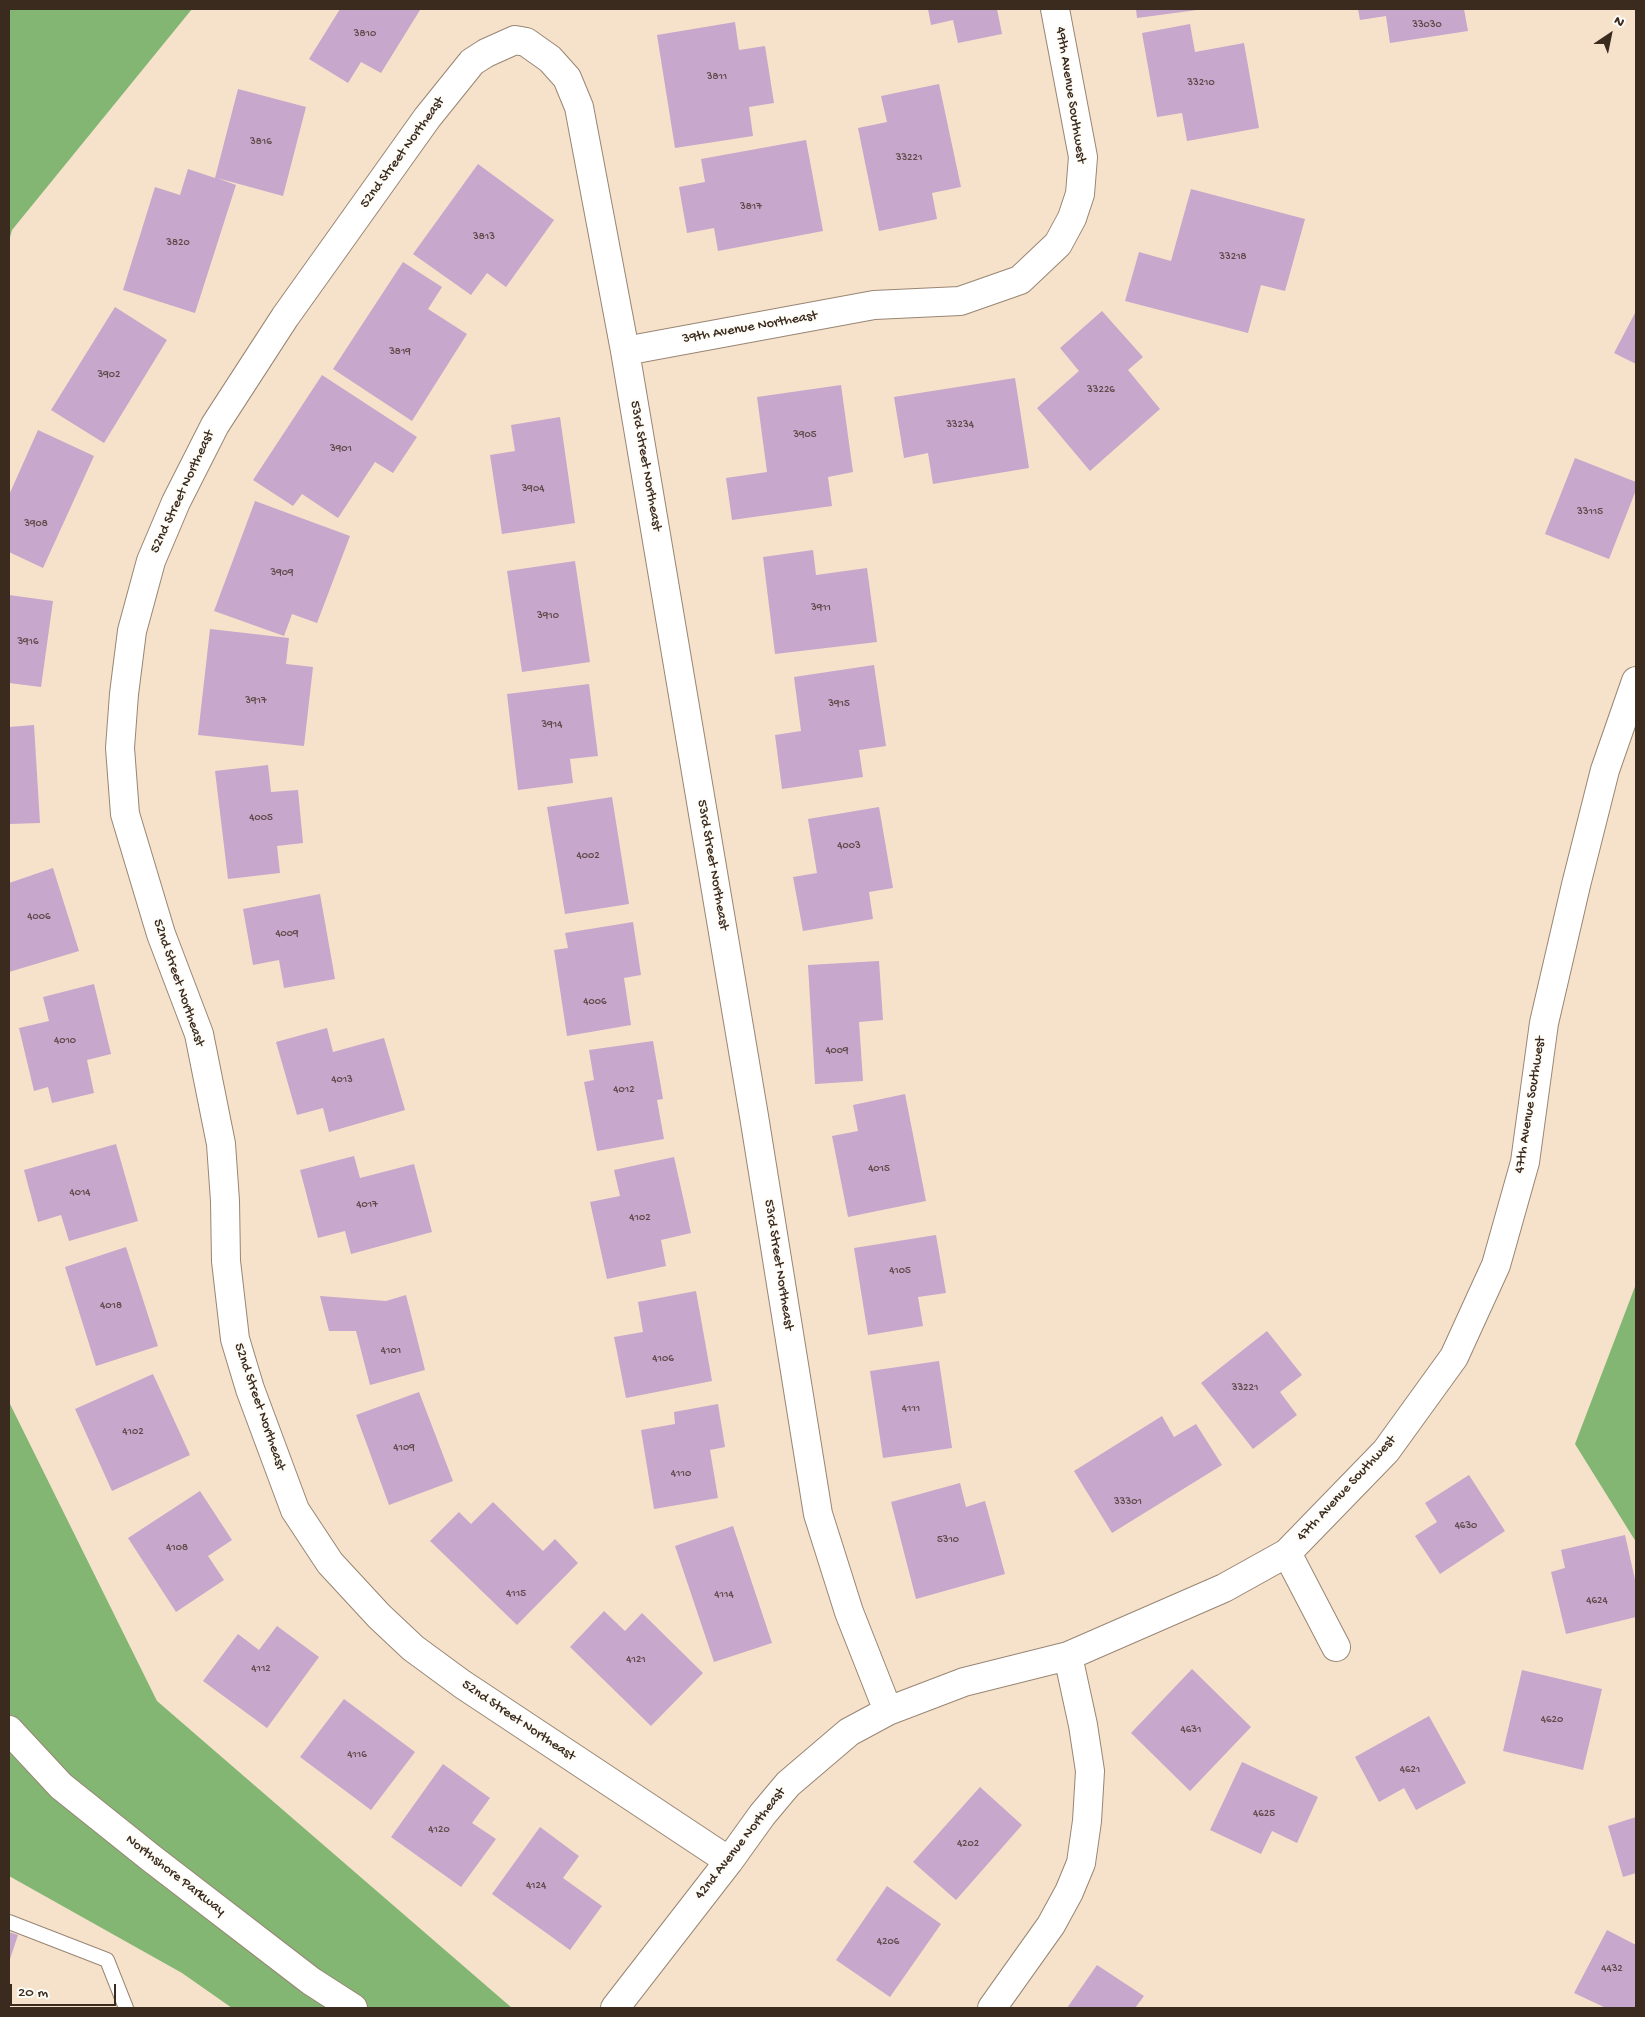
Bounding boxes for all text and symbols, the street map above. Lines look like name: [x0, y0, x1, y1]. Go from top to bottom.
north arrow: [1585, 10, 1635, 60]
text: N: [1610, 13, 1627, 32]
house number: 33030: [1412, 18, 1442, 32]
street label: 49th Avenue Southwest: [1051, 25, 1089, 165]
house number: 3810: [354, 27, 376, 41]
house number: 3811: [707, 70, 727, 84]
house number: 33210: [1187, 76, 1215, 90]
street label: 52nd Street Northeast: [357, 94, 449, 212]
house number: 3816: [250, 135, 272, 149]
house number: 33221: [896, 151, 922, 165]
house number: 3817: [740, 200, 762, 214]
house number: 3813: [473, 230, 495, 244]
house number: 3820: [166, 236, 190, 250]
house number: 33218: [1219, 250, 1247, 264]
street label: 39th Avenue Northeast: [681, 308, 819, 348]
house number: 3819: [389, 345, 411, 359]
house number: 3902: [98, 368, 120, 382]
house number: 33226: [1087, 383, 1115, 397]
street label: 53rd Street Northeast: [625, 399, 665, 533]
house number: 33234: [946, 418, 974, 432]
street label: 52nd Street Northeast: [147, 428, 219, 556]
house number: 3905: [793, 428, 817, 442]
house number: 3901: [330, 442, 352, 456]
house number: 3904: [522, 482, 544, 496]
house number: 33115: [1577, 505, 1603, 519]
house number: 3908: [24, 517, 48, 531]
house number: 3909: [271, 566, 293, 580]
house number: 3911: [811, 601, 831, 615]
house number: 3910: [537, 609, 559, 623]
house number: 3916: [17, 635, 39, 649]
house number: 3917: [245, 694, 267, 708]
house number: 3915: [828, 697, 850, 711]
house number: 3914: [542, 718, 562, 732]
street label: 53rd Street Northeast: [692, 798, 732, 932]
house number: 4005: [249, 811, 273, 825]
house number: 4003: [837, 839, 861, 853]
house number: 4002: [576, 849, 600, 863]
house number: 4006: [27, 910, 51, 924]
street label: 52nd Street Northeast: [148, 917, 208, 1049]
house number: 4009: [275, 927, 299, 941]
house number: 4006: [583, 995, 607, 1009]
house number: 4010: [54, 1034, 76, 1048]
street label: 47th Avenue Southwest: [1512, 1035, 1550, 1175]
house number: 4009: [825, 1044, 849, 1058]
house number: 4013: [331, 1073, 353, 1087]
house number: 4012: [613, 1083, 635, 1097]
house number: 4015: [868, 1162, 890, 1176]
house number: 4014: [69, 1186, 91, 1200]
house number: 4017: [356, 1198, 378, 1212]
street label: 53rd Street Northeast: [759, 1198, 797, 1332]
house number: 4102: [629, 1211, 651, 1225]
house number: 4105: [889, 1264, 911, 1278]
house number: 4018: [100, 1299, 122, 1313]
street label: 52nd Street Northeast: [229, 1341, 289, 1473]
house number: 4101: [381, 1344, 401, 1358]
house number: 4106: [652, 1352, 674, 1366]
house number: 33221: [1232, 1381, 1258, 1395]
house number: 4111: [902, 1402, 920, 1416]
house number: 4102: [122, 1425, 144, 1439]
street label: 47th Avenue Southwest: [1294, 1433, 1400, 1545]
house number: 4109: [393, 1441, 415, 1455]
house number: 4110: [671, 1467, 691, 1481]
house number: 33301: [1114, 1495, 1142, 1509]
house number: 4630: [1455, 1519, 1477, 1533]
house number: 5310: [937, 1533, 959, 1547]
house number: 4108: [166, 1541, 188, 1555]
house number: 4115: [506, 1587, 526, 1601]
house number: 4114: [714, 1588, 734, 1602]
house number: 4624: [1586, 1594, 1608, 1608]
house number: 4121: [626, 1653, 646, 1667]
house number: 4112: [251, 1662, 271, 1676]
street label: 52nd Street Northeast: [458, 1677, 578, 1765]
house number: 4620: [1541, 1713, 1563, 1727]
house number: 4631: [1181, 1723, 1201, 1737]
house number: 4116: [347, 1748, 367, 1762]
house number: 4621: [1400, 1763, 1420, 1777]
street label: 42nd Avenue Northeast: [692, 1785, 790, 1903]
house number: 4625: [1253, 1807, 1275, 1821]
house number: 4120: [428, 1823, 450, 1837]
street label: Northshore Parkway: [122, 1832, 228, 1920]
house number: 4202: [957, 1837, 979, 1851]
house number: 4124: [526, 1879, 546, 1893]
house number: 4206: [877, 1935, 899, 1949]
house number: 4432: [1601, 1962, 1623, 1976]
scale bar: [12, 1974, 119, 2006]
text: 20 m: [18, 1984, 48, 2002]

